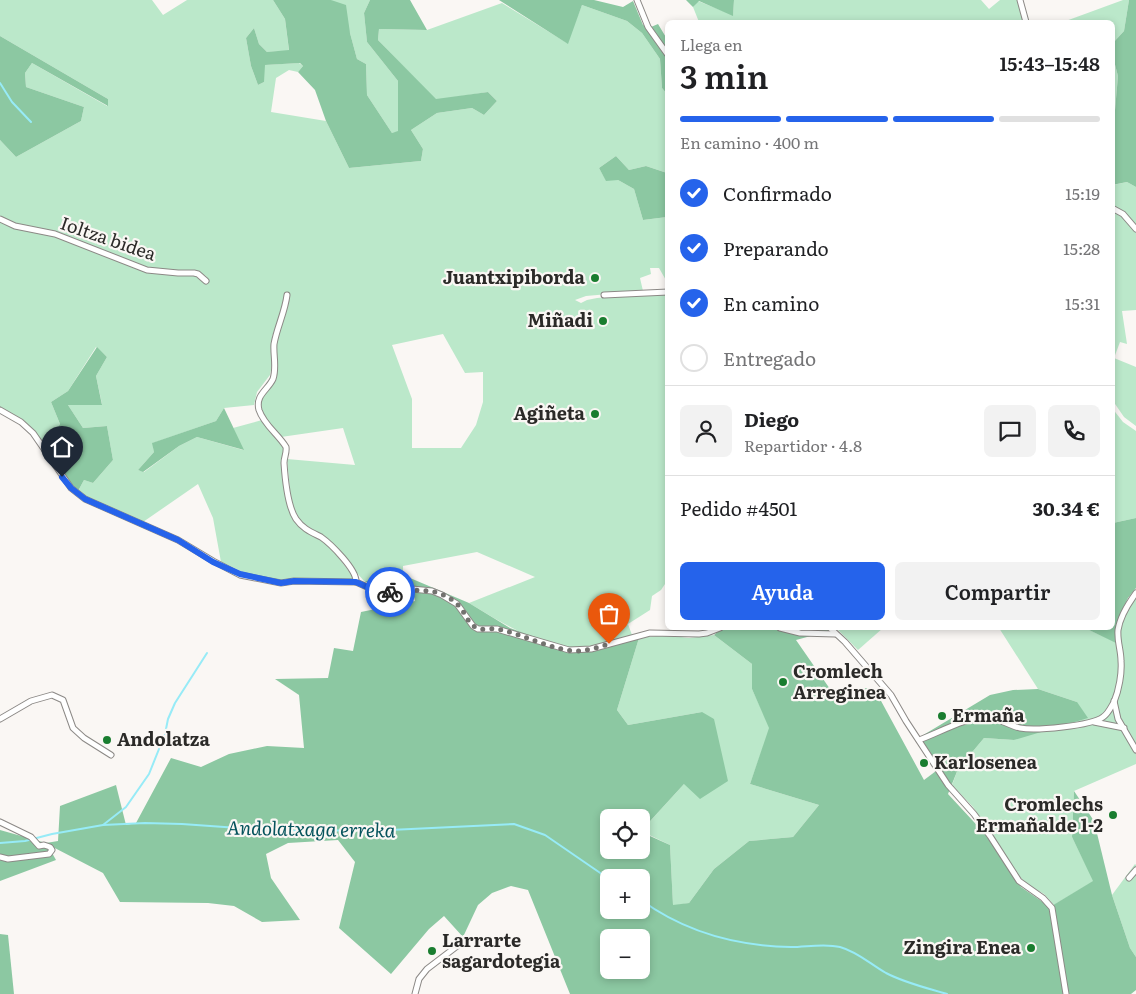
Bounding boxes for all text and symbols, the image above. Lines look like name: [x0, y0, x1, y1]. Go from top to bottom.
text: Llega en: [680, 32, 743, 56]
text: 15:43–15:48: [999, 49, 1100, 77]
text: 3 min: [680, 51, 769, 99]
text: En camino · 400 m: [680, 130, 819, 154]
icon: check: [680, 179, 708, 207]
text: Confirmado: [723, 179, 832, 207]
text: 15:19: [1065, 181, 1100, 205]
street label: Ioltza bidea: [57, 209, 160, 267]
icon: check: [680, 234, 708, 262]
text: Preparando: [723, 234, 829, 262]
text: 15:28: [1063, 236, 1100, 260]
place label: Juantxipiborda: [443, 263, 586, 290]
marker: Juantxipiborda: [589, 272, 601, 284]
icon: check: [680, 289, 708, 317]
text: En camino: [723, 289, 819, 317]
text: 15:31: [1065, 291, 1100, 315]
place label: Miñadi: [528, 306, 593, 333]
marker: Miñadi: [597, 315, 609, 327]
text: Entregado: [723, 344, 816, 372]
place label: Agiñeta: [513, 399, 586, 426]
button: person: [680, 405, 732, 457]
text: Diego: [744, 405, 799, 433]
button: chat: [984, 405, 1036, 457]
button: phone: [1048, 405, 1100, 457]
marker: Agiñeta: [589, 408, 601, 420]
pin: [41, 426, 83, 477]
icon: home: [48, 433, 76, 461]
text: Repartidor · 4.8: [744, 433, 862, 457]
text: Pedido #4501: [680, 494, 797, 522]
text: 30.34 €: [1032, 494, 1100, 522]
button: Ayuda: [680, 562, 885, 620]
button: Compartir: [895, 562, 1100, 620]
courier: [365, 567, 415, 617]
icon: bike: [376, 578, 404, 606]
pin: [588, 593, 630, 644]
icon: bag: [595, 600, 623, 628]
place label: Cromlech Arreginea: [793, 657, 887, 705]
marker: Cromlech Arreginea: [777, 676, 789, 688]
place label: Ermaña: [952, 701, 1025, 728]
marker: Ermaña: [936, 710, 948, 722]
place label: Andolatza: [117, 725, 210, 752]
marker: Andolatza: [101, 734, 113, 746]
place label: Karlosenea: [934, 748, 1038, 775]
marker: Karlosenea: [918, 757, 930, 769]
place label: Cromlechs Ermañalde 1-2: [976, 790, 1103, 838]
map controls: [600, 809, 650, 979]
button: locate: [600, 809, 650, 859]
marker: Cromlechs Ermañalde 1-2: [1107, 809, 1119, 821]
water label: Andolatxaga erreka: [226, 813, 396, 843]
button: +: [600, 869, 650, 919]
place label: Larrarte sagardotegia: [442, 926, 561, 974]
button: −: [600, 929, 650, 979]
place label: Zingira Enea: [903, 933, 1022, 960]
marker: Zingira Enea: [1025, 942, 1037, 954]
marker: Larrarte sagardotegia: [426, 945, 438, 957]

